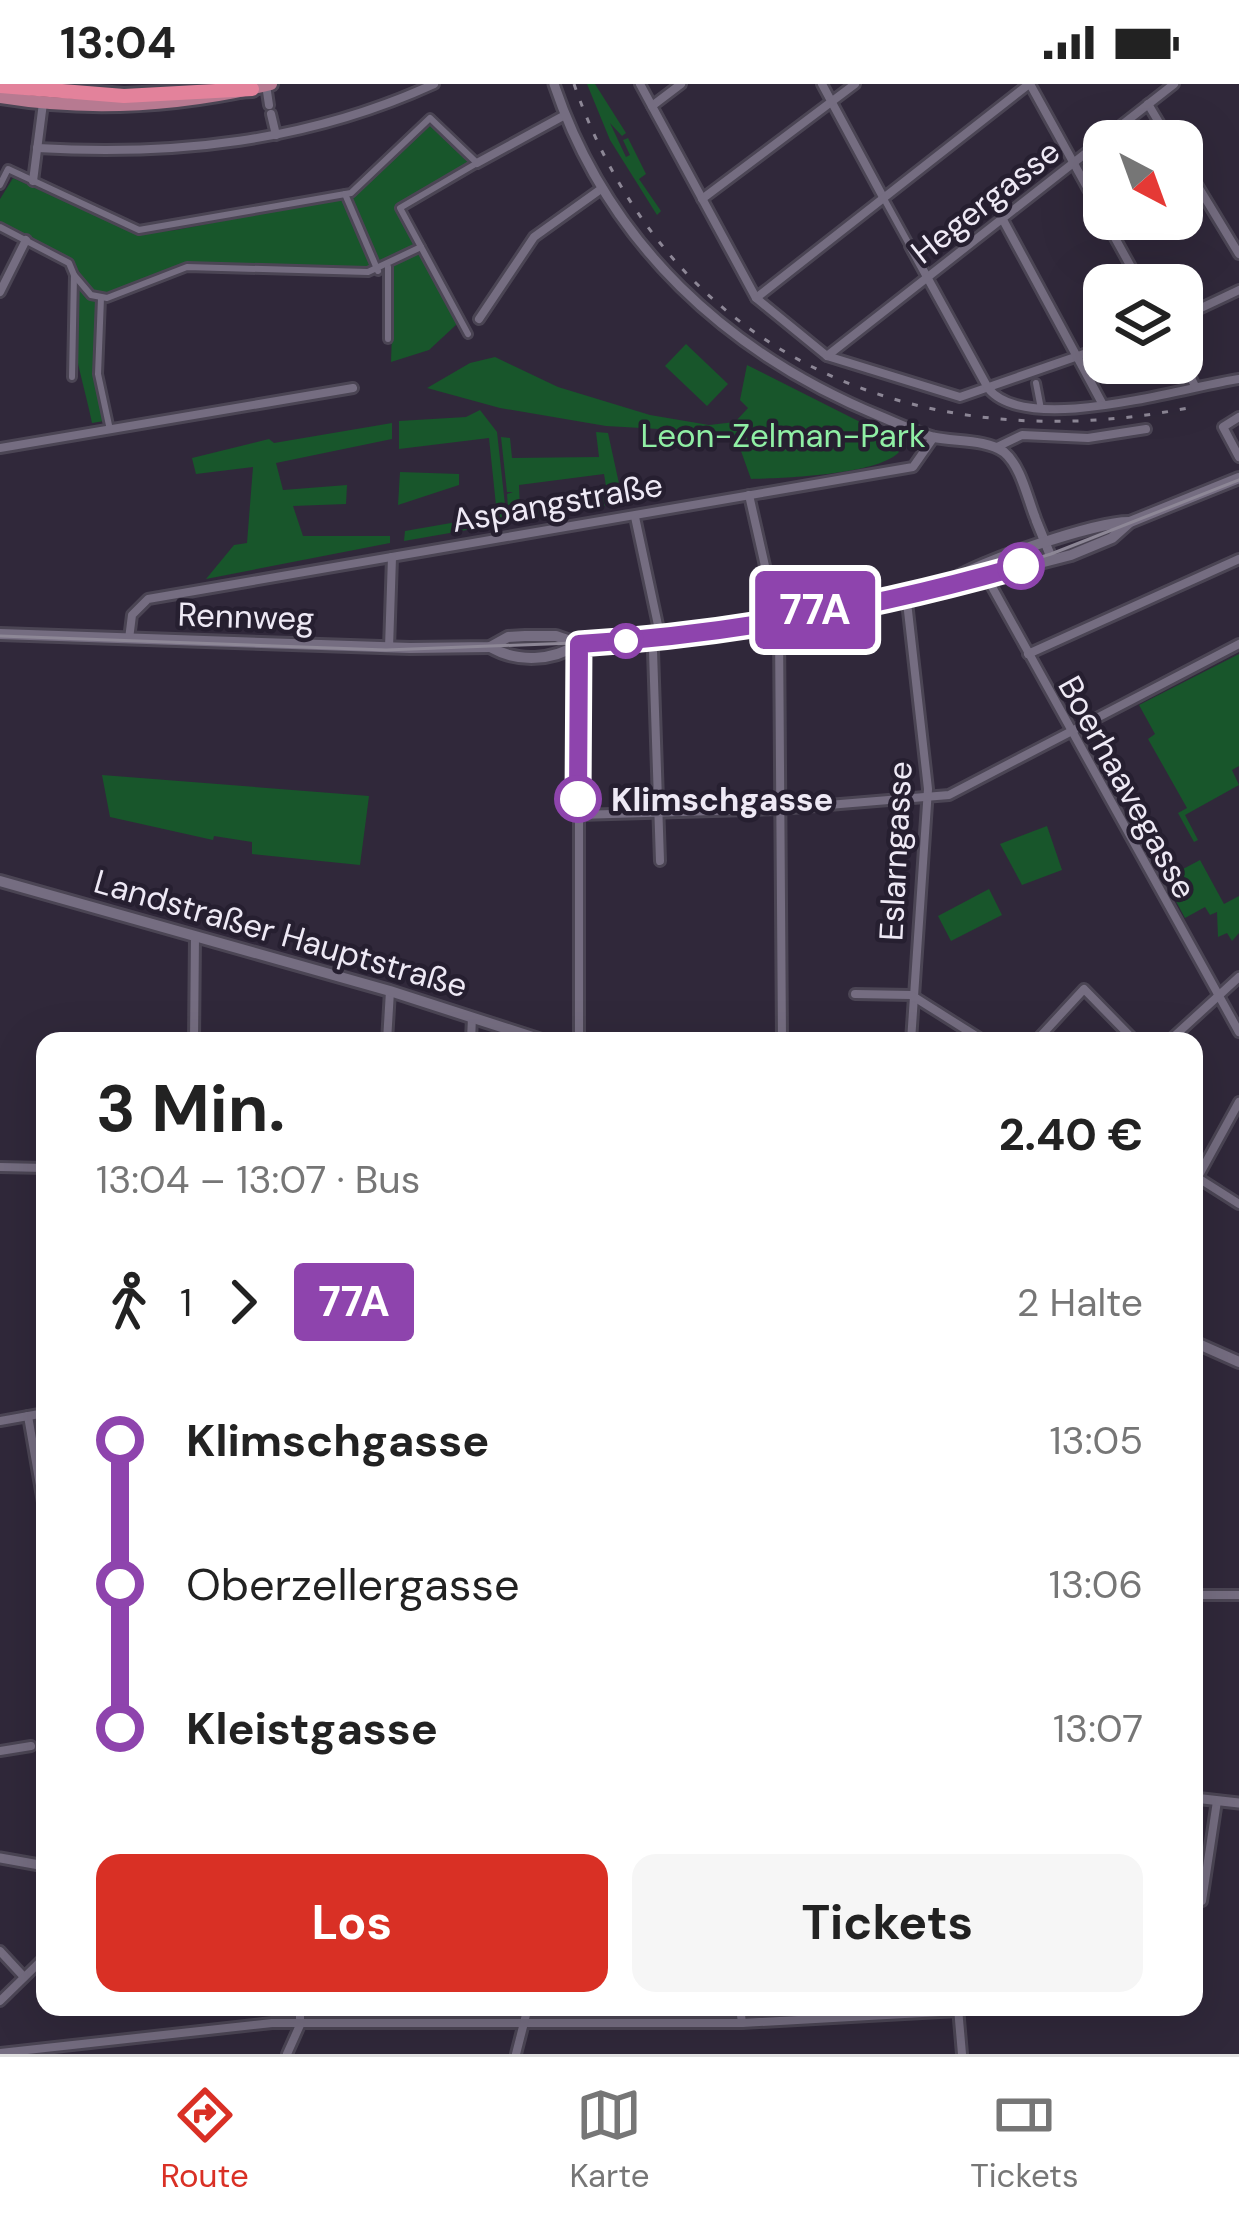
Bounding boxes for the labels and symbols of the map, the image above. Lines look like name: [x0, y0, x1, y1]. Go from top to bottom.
north arrow: [1083, 120, 1203, 240]
street label: Hegergasse: [902, 130, 1069, 273]
park label: Leon-Zelman-Park: [640, 414, 926, 457]
street label: Aspangstraße: [448, 463, 666, 542]
unlabelled marker: [999, 544, 1043, 588]
line badge: 77A: [746, 571, 884, 649]
street label: Rennweg: [177, 593, 315, 640]
unlabelled marker: [610, 625, 642, 657]
street label: Boerhaavegasse: [1049, 668, 1207, 906]
street label: Eslarngasse: [869, 760, 922, 942]
marker: Klimschgasse: [556, 777, 600, 821]
place label: Klimschgasse: [611, 778, 833, 821]
street label: Landstraßer Hauptstraße: [89, 860, 472, 1007]

